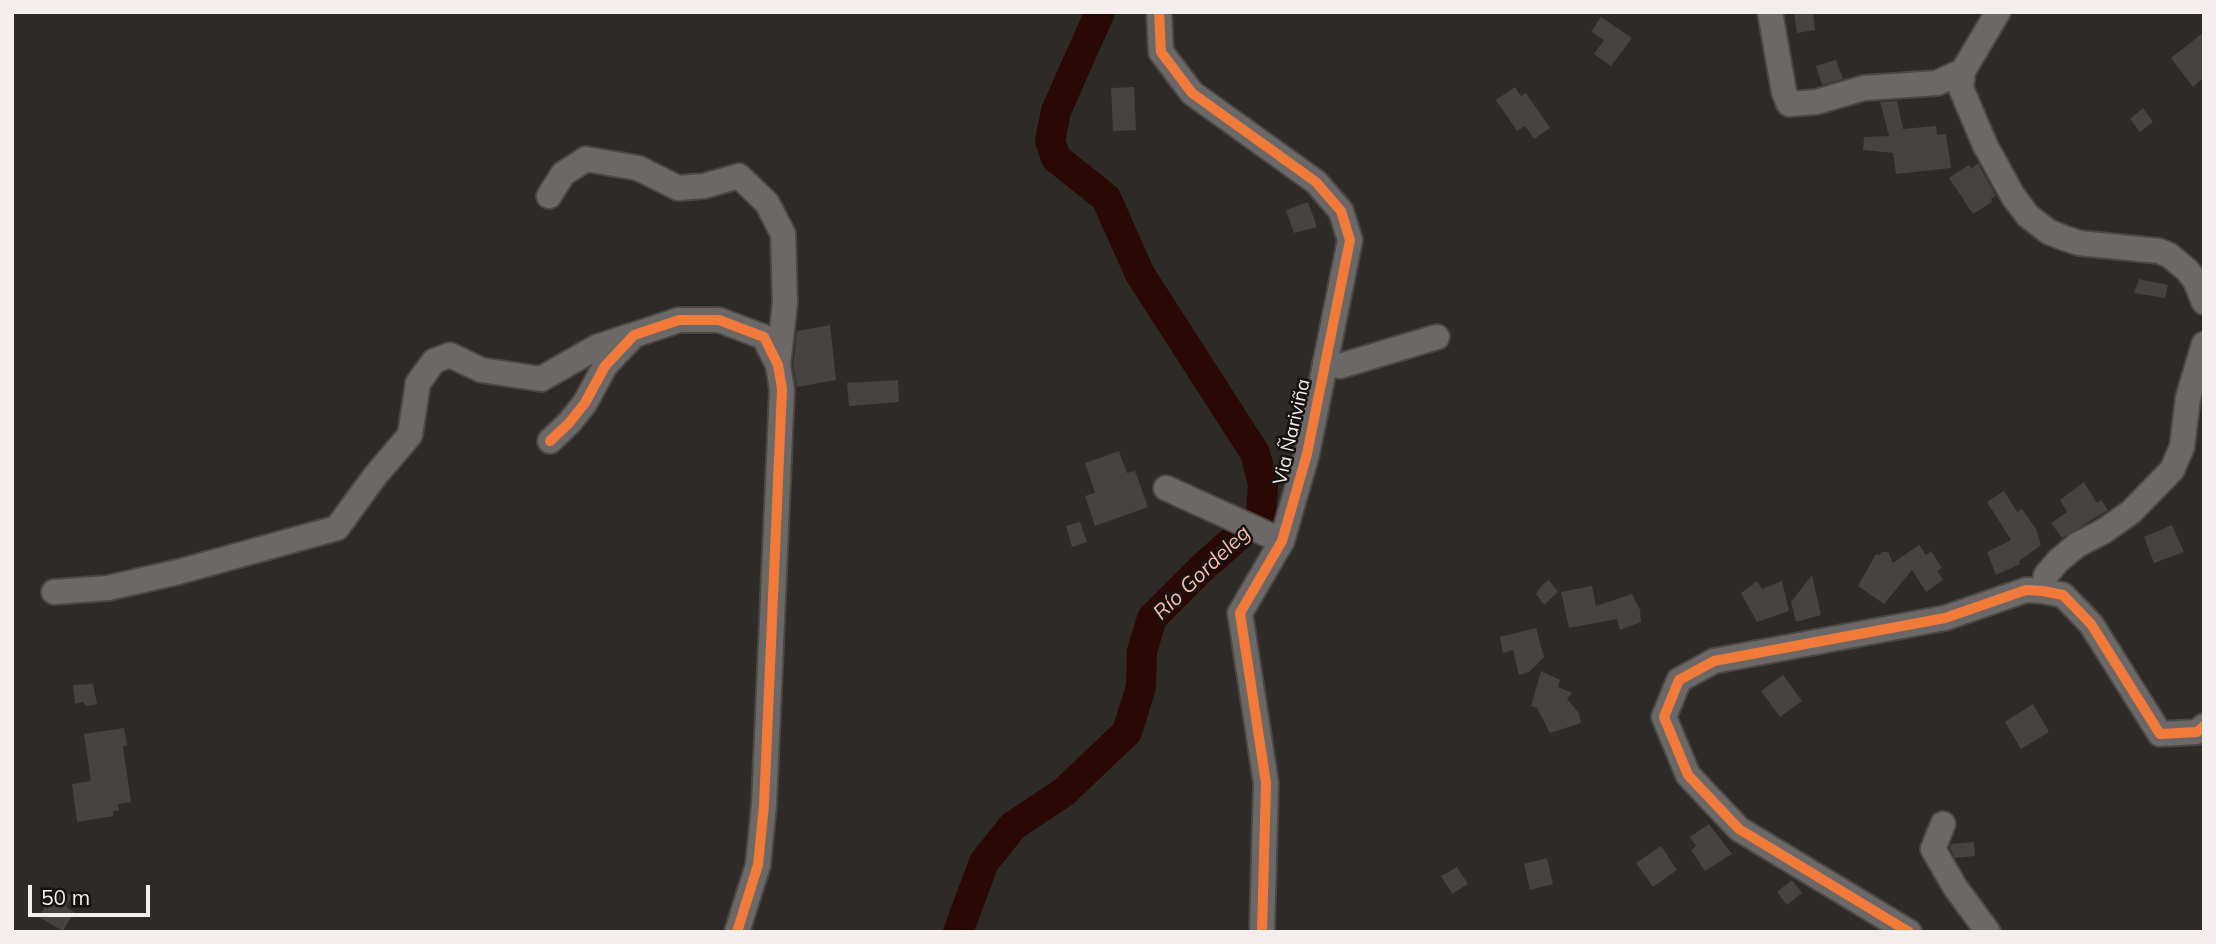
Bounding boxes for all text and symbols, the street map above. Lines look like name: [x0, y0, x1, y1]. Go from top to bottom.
street label: Via Ñariviña: [1269, 377, 1315, 487]
water label: Río Gordeleg: [1148, 521, 1256, 625]
scale bar: [32, 870, 154, 914]
text: 50 m: [41, 884, 90, 910]

